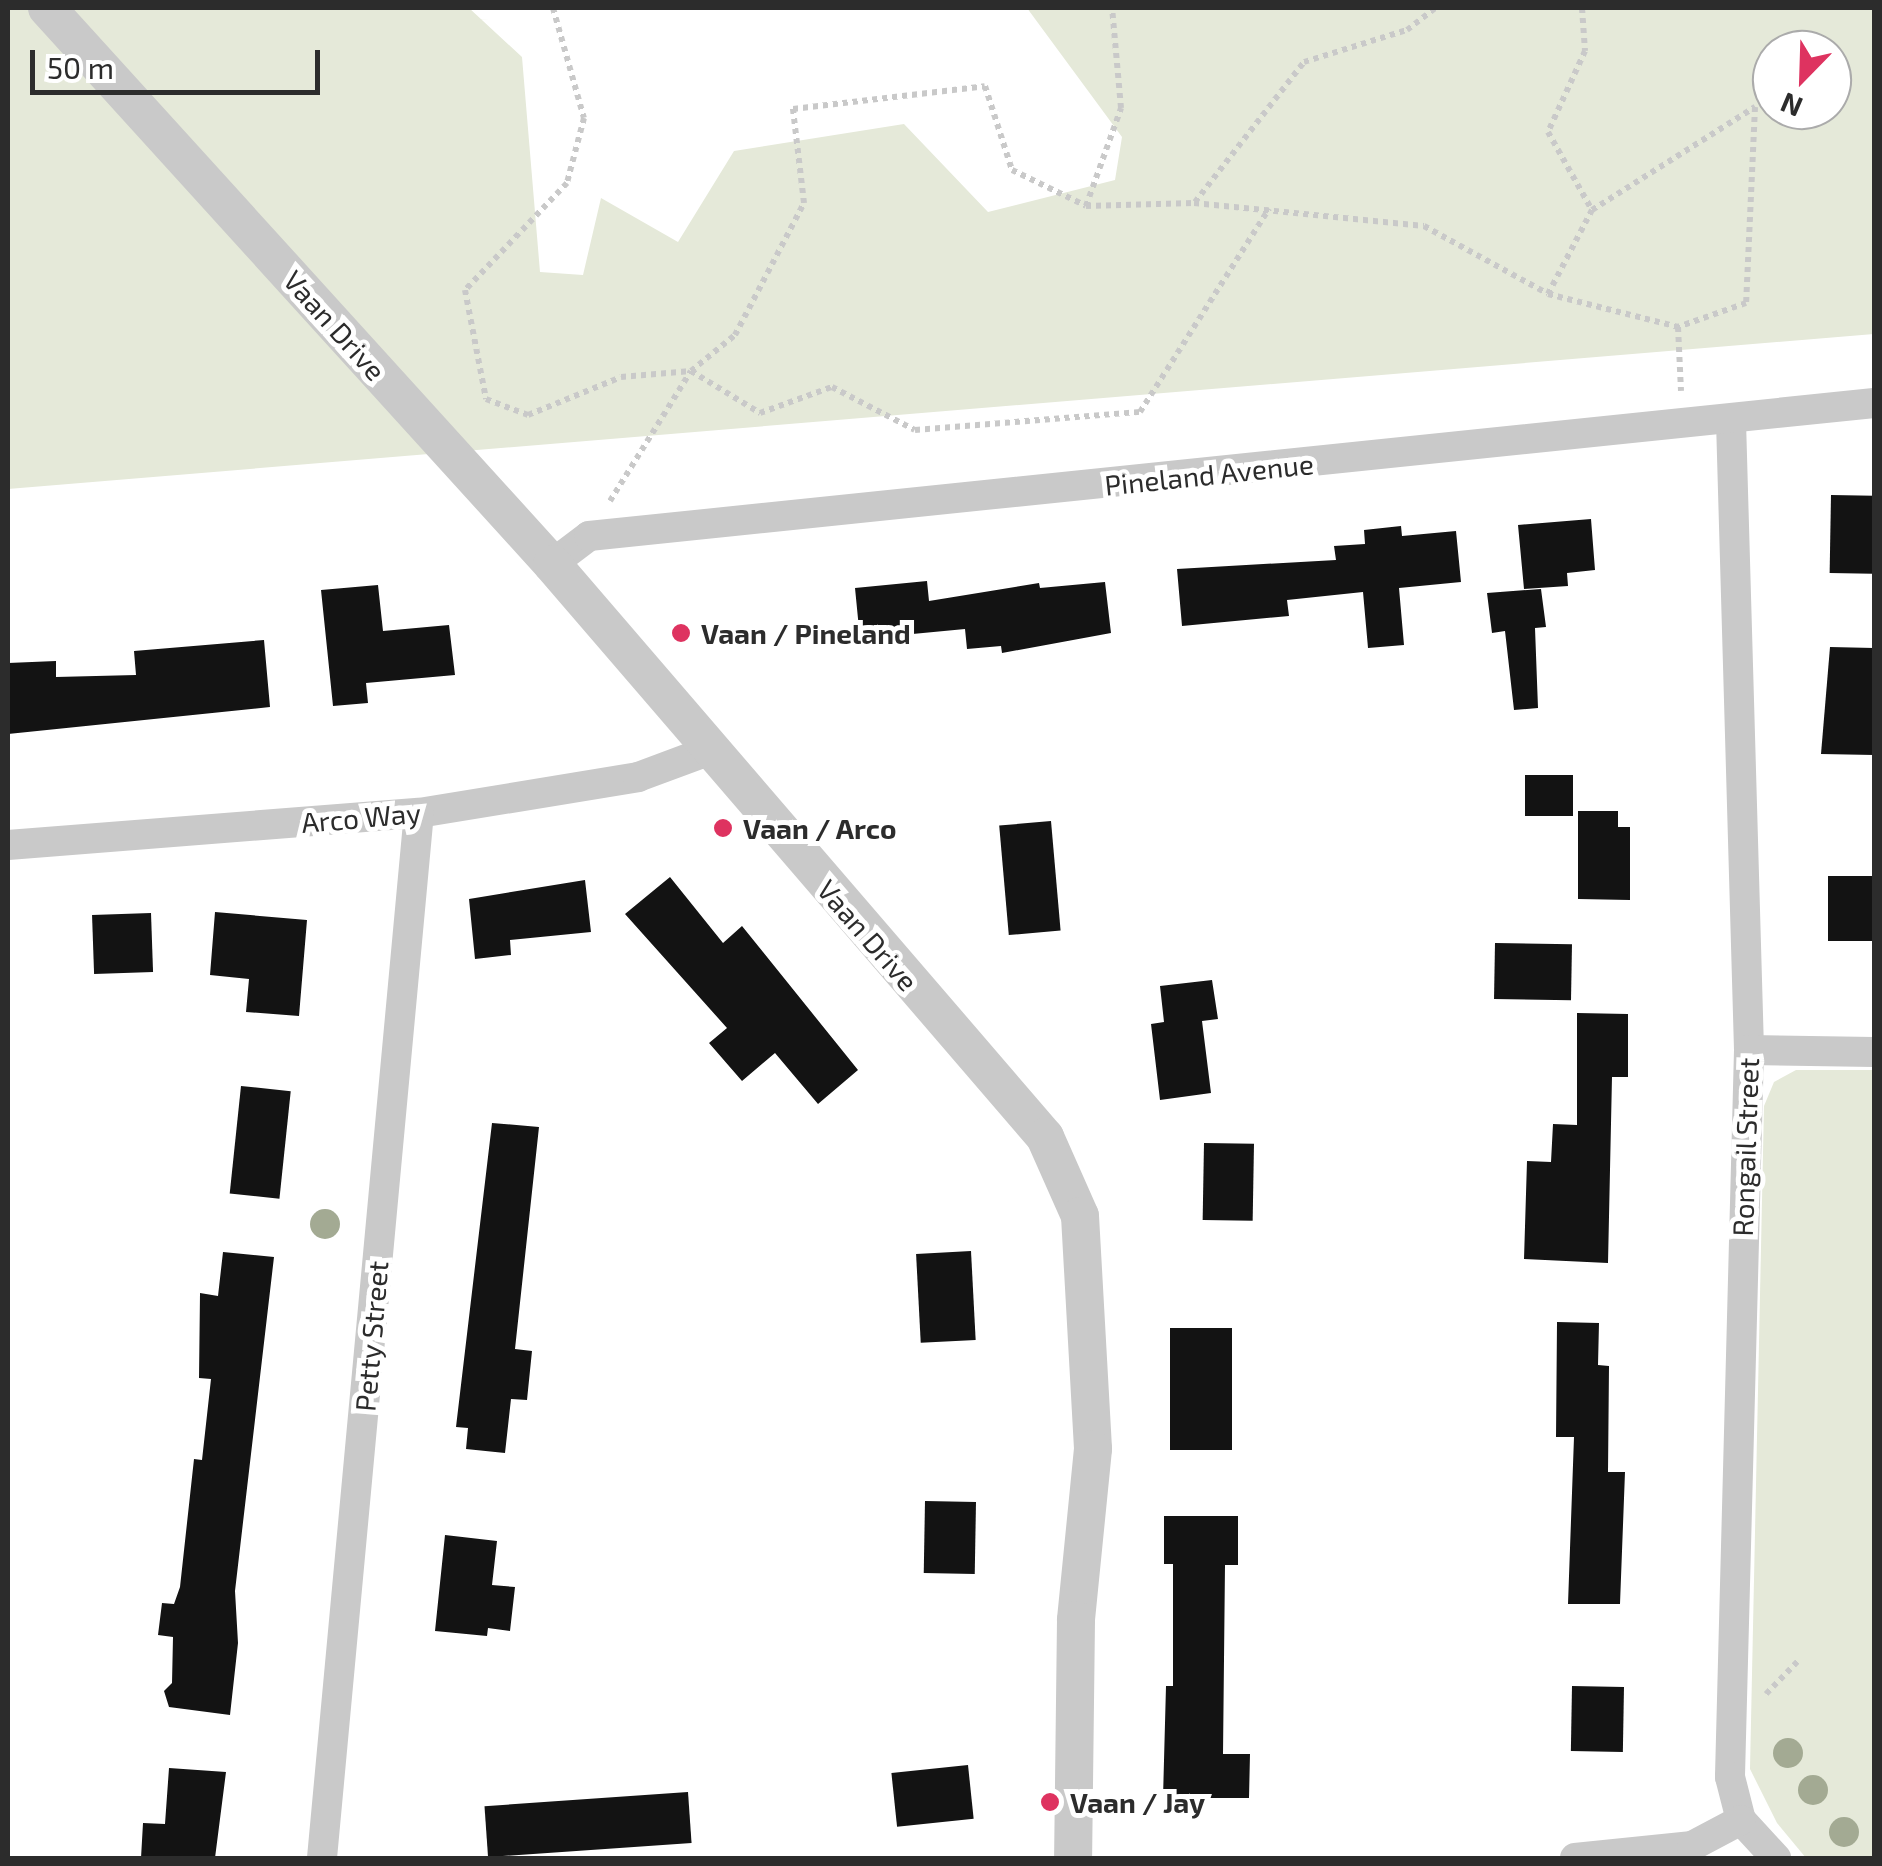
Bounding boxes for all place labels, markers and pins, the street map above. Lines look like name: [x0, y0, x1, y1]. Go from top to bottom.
place label: Vaan / Pineland: [701, 616, 911, 650]
marker: Vaan / Pineland: [670, 622, 692, 644]
place label: Vaan / Arco: [743, 811, 897, 845]
marker: Vaan / Arco: [712, 817, 734, 839]
place label: Vaan / Jay: [1070, 1785, 1206, 1819]
marker: Vaan / Jay: [1039, 1791, 1061, 1813]

